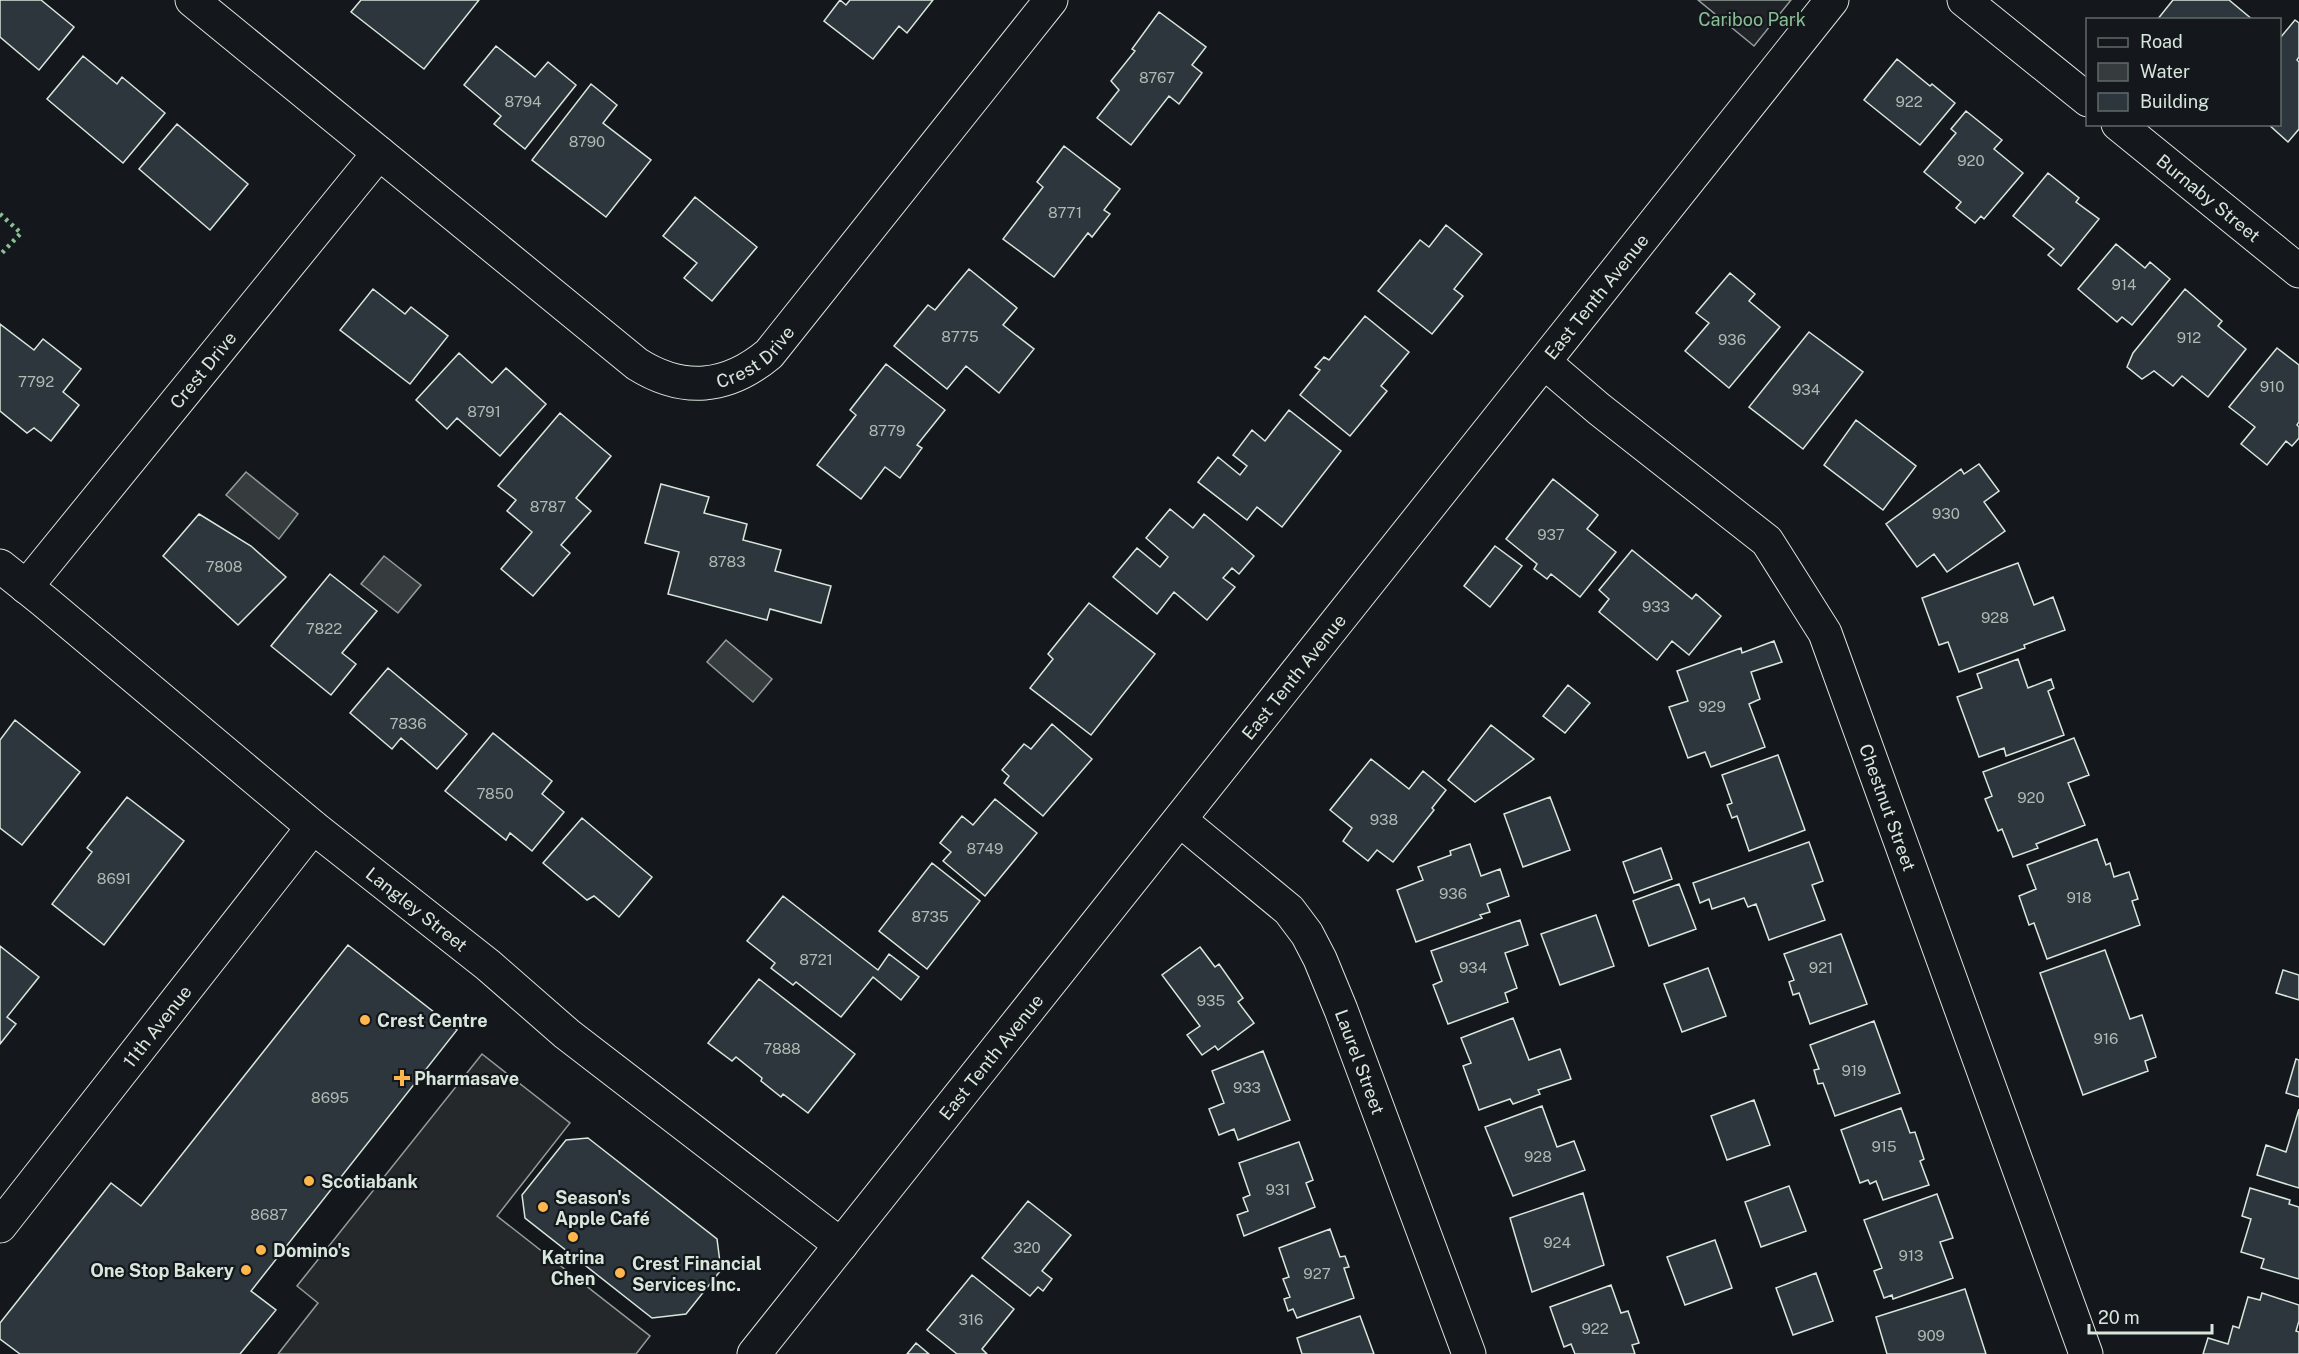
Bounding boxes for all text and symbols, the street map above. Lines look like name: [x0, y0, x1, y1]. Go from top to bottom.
park label: Cariboo Park: [1698, 9, 1806, 30]
legend: [2086, 18, 2281, 126]
text: Road: [2140, 31, 2183, 52]
text: Water: [2140, 61, 2190, 82]
house number: 8767: [1139, 69, 1175, 86]
text: Building: [2140, 91, 2209, 112]
house number: 8794: [505, 93, 541, 110]
house number: 922: [1895, 93, 1923, 110]
house number: 8790: [569, 133, 605, 150]
street label: Burnaby Street: [2153, 150, 2265, 246]
house number: 920: [1957, 152, 1985, 169]
house number: 8771: [1048, 204, 1082, 221]
street label: East Tenth Avenue: [1540, 229, 1652, 363]
house number: 914: [2112, 276, 2136, 293]
street label: Crest Drive: [714, 321, 798, 392]
street label: Crest Drive: [165, 327, 240, 412]
house number: 8775: [941, 328, 979, 345]
house number: 912: [2177, 329, 2201, 346]
house number: 936: [1718, 331, 1746, 348]
house number: 7792: [18, 373, 54, 390]
house number: 910: [2260, 378, 2284, 395]
house number: 934: [1792, 381, 1820, 398]
house number: 8791: [467, 403, 501, 420]
house number: 8779: [869, 422, 905, 439]
house number: 8787: [530, 498, 566, 515]
house number: 930: [1932, 505, 1960, 522]
house number: 937: [1537, 526, 1565, 543]
house number: 8783: [708, 553, 746, 570]
house number: 7808: [205, 558, 243, 575]
house number: 933: [1642, 598, 1670, 615]
house number: 928: [1981, 609, 2009, 626]
street label: East Tenth Avenue: [1237, 610, 1350, 743]
house number: 7822: [306, 620, 342, 637]
house number: 929: [1698, 698, 1726, 715]
house number: 7836: [389, 715, 427, 732]
street label: Chestnut Street: [1855, 741, 1921, 874]
house number: 7850: [476, 785, 514, 802]
house number: 920: [2017, 789, 2045, 806]
house number: 938: [1370, 811, 1398, 828]
house number: 8749: [967, 840, 1003, 857]
street label: Langley Street: [362, 863, 472, 955]
house number: 8691: [97, 870, 131, 887]
house number: 936: [1439, 885, 1467, 902]
house number: 918: [2066, 889, 2092, 906]
house number: 8735: [911, 908, 949, 925]
house number: 8721: [799, 951, 833, 968]
house number: 934: [1459, 959, 1487, 976]
house number: 921: [1809, 959, 1833, 976]
street label: 11th Avenue: [118, 981, 195, 1071]
street label: East Tenth Avenue: [934, 990, 1047, 1124]
house number: 935: [1197, 992, 1225, 1009]
street label: Laurel Street: [1331, 1007, 1389, 1117]
place label: Crest Centre: [377, 1010, 488, 1031]
marker: Crest Centre: [358, 1013, 372, 1027]
house number: 916: [2094, 1030, 2118, 1047]
house number: 7888: [763, 1040, 801, 1057]
house number: 919: [1842, 1062, 1866, 1079]
place label: Pharmasave: [414, 1068, 519, 1089]
marker: Pharmasave: [395, 1071, 409, 1085]
house number: 933: [1233, 1079, 1261, 1096]
house number: 8695: [311, 1089, 349, 1106]
house number: 915: [1871, 1138, 1897, 1155]
house number: 928: [1524, 1148, 1552, 1165]
place label: Scotiabank: [321, 1171, 419, 1192]
marker: Scotiabank: [302, 1174, 316, 1188]
house number: 931: [1266, 1181, 1290, 1198]
place label: Season's Apple Café: [555, 1187, 650, 1229]
marker: Season's Apple Café: [536, 1200, 550, 1214]
house number: 8687: [250, 1206, 288, 1223]
marker: Katrina Chen: [566, 1230, 580, 1244]
house number: 924: [1543, 1234, 1571, 1251]
house number: 320: [1013, 1239, 1041, 1256]
place label: Domino's: [273, 1240, 350, 1261]
marker: Domino's: [254, 1243, 268, 1257]
place label: Katrina Chen: [541, 1247, 605, 1289]
house number: 913: [1899, 1247, 1923, 1264]
place label: Crest Financial Services Inc.: [632, 1253, 762, 1295]
place label: One Stop Bakery: [90, 1260, 234, 1281]
marker: One Stop Bakery: [239, 1263, 253, 1277]
house number: 927: [1303, 1265, 1331, 1282]
marker: Crest Financial Services Inc.: [613, 1266, 627, 1280]
scale bar: [2089, 1297, 2212, 1335]
text: 20 m: [2098, 1307, 2140, 1328]
house number: 316: [959, 1311, 983, 1328]
house number: 922: [1581, 1320, 1609, 1337]
house number: 909: [1917, 1327, 1945, 1344]

